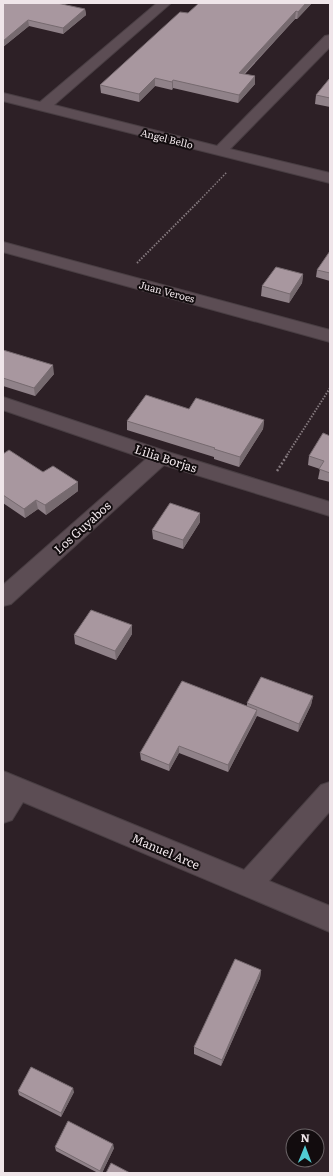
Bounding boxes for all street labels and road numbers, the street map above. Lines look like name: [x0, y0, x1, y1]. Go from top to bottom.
street label: Angel Bello: [139, 124, 195, 152]
street label: Juan Veroes: [137, 276, 197, 306]
street label: Lilia Borjas: [133, 439, 200, 477]
street label: Los Guyabos: [50, 496, 115, 557]
street label: Manuel Arce: [129, 829, 203, 873]

